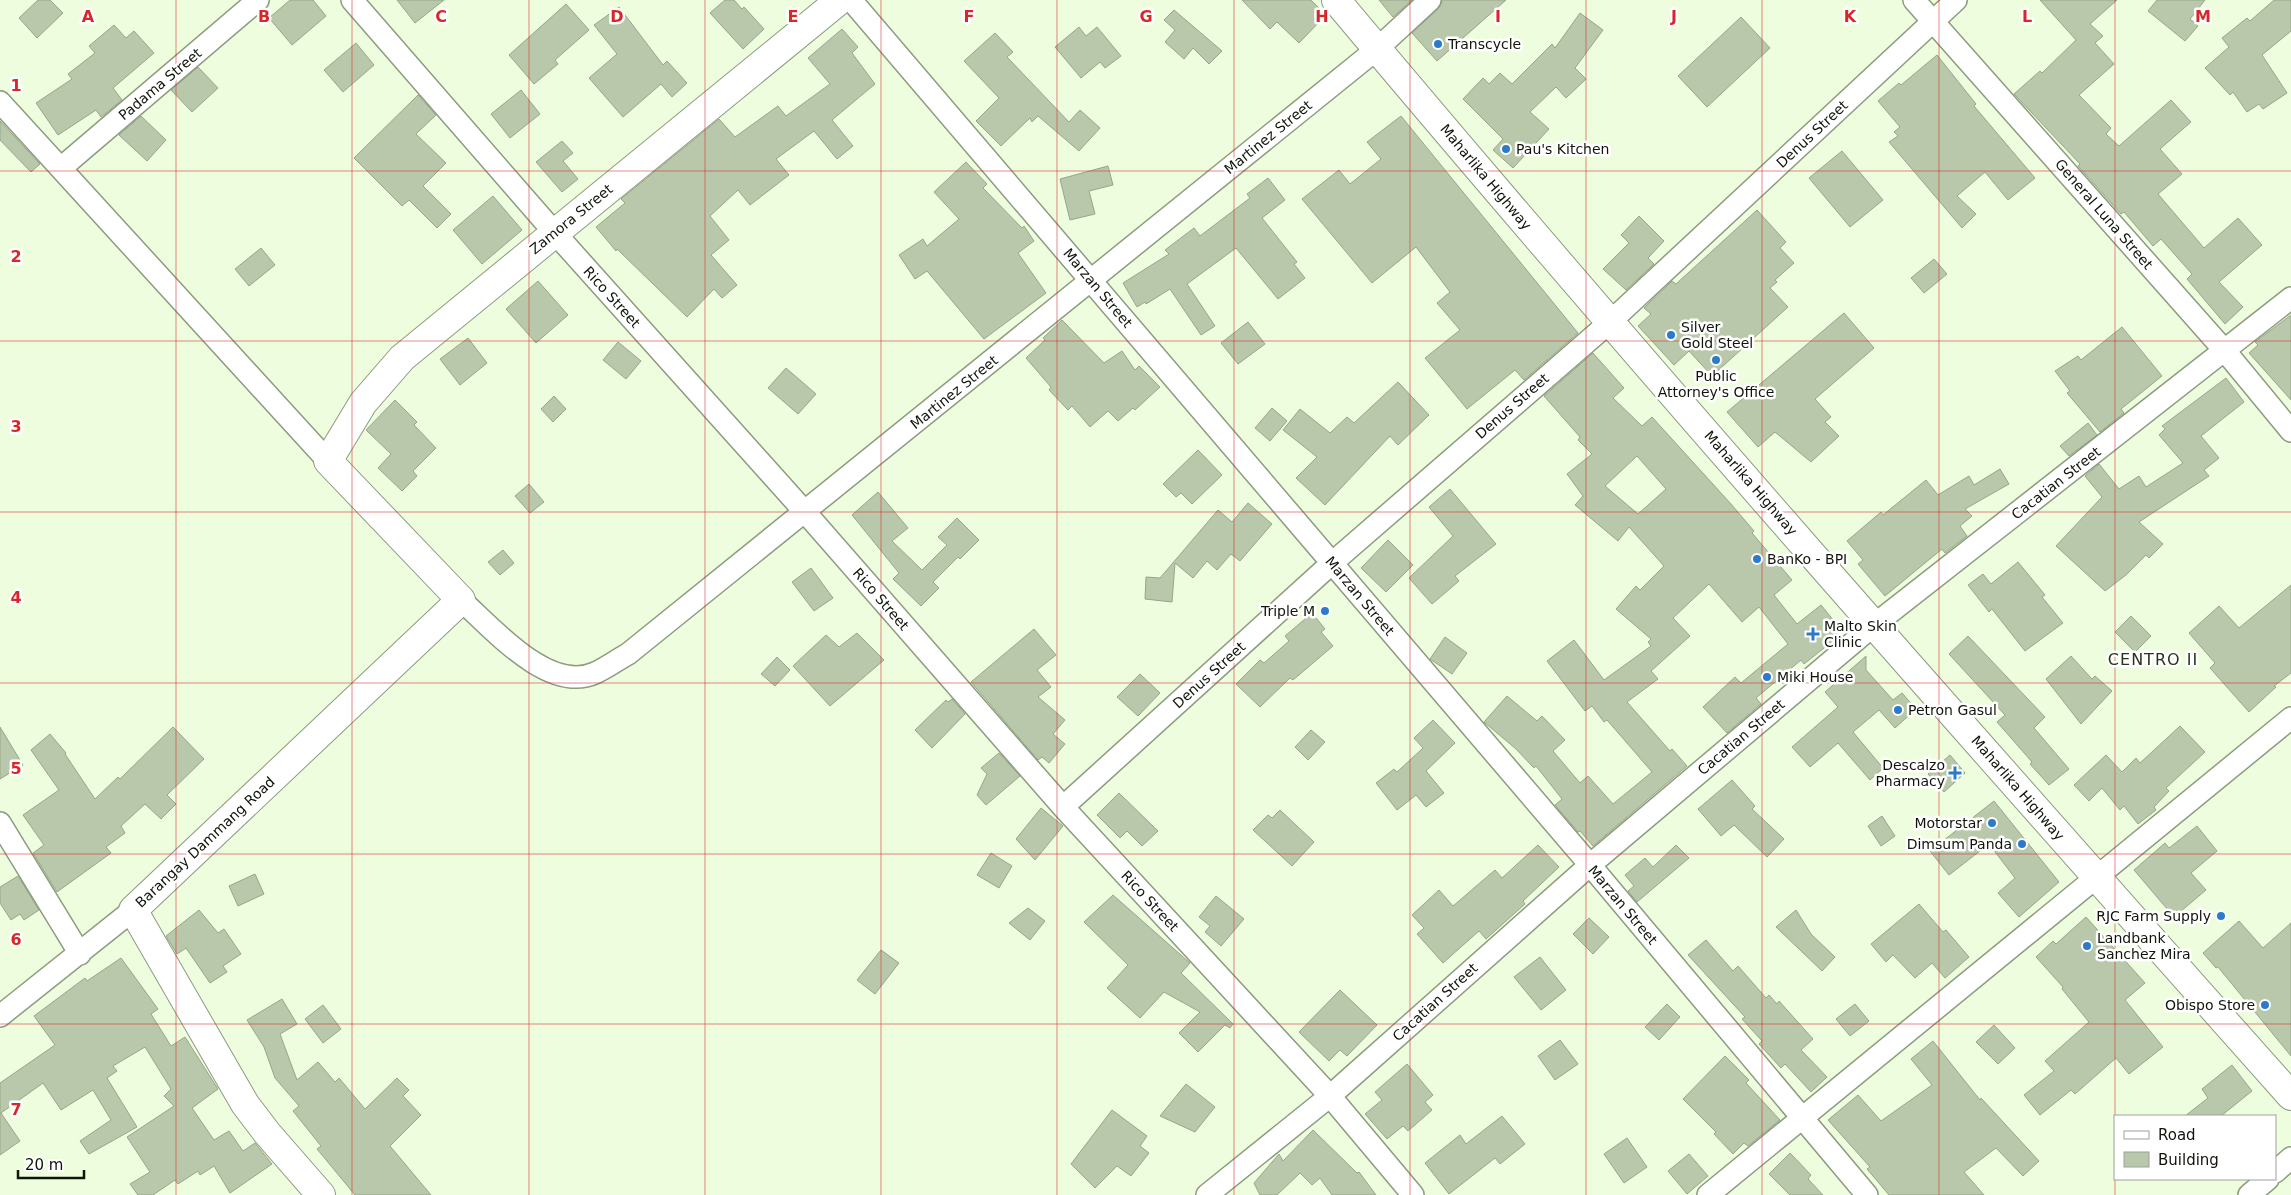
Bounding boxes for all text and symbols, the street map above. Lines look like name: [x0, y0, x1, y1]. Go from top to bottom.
text: A: [82, 7, 95, 26]
text: B: [258, 7, 270, 26]
text: C: [435, 7, 447, 26]
text: D: [610, 7, 624, 26]
text: E: [788, 7, 798, 26]
text: F: [964, 7, 974, 26]
text: G: [1139, 7, 1153, 26]
text: H: [1315, 7, 1329, 26]
text: I: [1495, 7, 1501, 26]
text: J: [1670, 7, 1677, 26]
text: K: [1844, 7, 1857, 26]
text: L: [2022, 7, 2032, 26]
text: M: [2195, 7, 2211, 26]
place label: Transcycle: [1447, 36, 1521, 52]
marker: Transcycle: [1432, 38, 1444, 50]
street label: Padama Street: [115, 44, 205, 123]
text: 1: [10, 76, 22, 95]
street label: Martinez Street: [1221, 97, 1315, 177]
street label: Denus Street: [1773, 97, 1851, 171]
street label: Maharlika Highway: [1437, 121, 1535, 233]
place label: Pau's Kitchen: [1516, 141, 1609, 157]
marker: Pau's Kitchen: [1500, 143, 1512, 155]
street label: General Luna Street: [2052, 156, 2156, 273]
street label: Zamora Street: [526, 180, 616, 257]
street label: Marzan Street: [1060, 245, 1136, 331]
text: 2: [10, 247, 22, 266]
street label: Rico Street: [580, 263, 644, 331]
place label: Silver Gold Steel: [1681, 319, 1753, 351]
marker: Silver Gold Steel: [1665, 329, 1677, 341]
street label: Martinez Street: [907, 352, 1001, 432]
marker: Public Attorney's Office: [1710, 354, 1722, 366]
place label: Public Attorney's Office: [1658, 368, 1774, 400]
street label: Denus Street: [1472, 370, 1552, 442]
text: 3: [10, 417, 22, 436]
street label: Maharlika Highway: [1701, 428, 1801, 538]
street label: Cacatian Street: [2008, 443, 2104, 523]
place label: BanKo - BPI: [1767, 551, 1847, 567]
street label: Marzan Street: [1322, 553, 1398, 639]
marker: BanKo - BPI: [1751, 553, 1763, 565]
street label: Rico Street: [850, 565, 913, 634]
text: 4: [10, 588, 22, 607]
place label: Triple M: [1260, 603, 1315, 619]
marker: Triple M: [1319, 605, 1331, 617]
place label: Malto Skin Clinic: [1824, 618, 1897, 650]
marker: Malto Skin Clinic: [1806, 627, 1820, 641]
street label: Denus Street: [1170, 638, 1249, 712]
district label: CENTRO II: [2108, 650, 2198, 669]
place label: Miki House: [1777, 669, 1853, 685]
marker: Miki House: [1761, 671, 1773, 683]
street label: Cacatian Street: [1694, 696, 1788, 778]
place label: Petron Gasul: [1908, 702, 1997, 718]
marker: Petron Gasul: [1892, 704, 1904, 716]
street label: Maharlika Highway: [1968, 733, 2068, 843]
place label: Descalzo Pharmacy: [1875, 757, 1945, 789]
text: 5: [10, 759, 22, 778]
marker: Descalzo Pharmacy: [1949, 767, 1961, 779]
street label: Barangay Dammang Road: [132, 773, 278, 911]
place label: Motorstar: [1914, 815, 1982, 831]
marker: Motorstar: [1986, 817, 1998, 829]
place label: Dimsum Panda: [1907, 836, 2012, 852]
marker: Dimsum Panda: [2016, 838, 2028, 850]
street label: Marzan Street: [1585, 862, 1661, 948]
street label: Rico Street: [1118, 867, 1182, 935]
place label: RJC Farm Supply: [2096, 908, 2211, 924]
marker: RJC Farm Supply: [2215, 910, 2227, 922]
text: 6: [10, 930, 22, 949]
place label: Landbank Sanchez Mira: [2097, 930, 2191, 962]
marker: Landbank Sanchez Mira: [2081, 940, 2093, 952]
street label: Cacatian Street: [1389, 959, 1481, 1044]
place label: Obispo Store: [2165, 997, 2255, 1013]
marker: Obispo Store: [2259, 999, 2271, 1011]
text: 7: [10, 1100, 22, 1119]
legend: [2114, 1115, 2276, 1180]
text: Road: [2158, 1126, 2196, 1144]
scale bar: [18, 1148, 84, 1180]
text: Building: [2158, 1151, 2219, 1169]
text: 20 m: [25, 1156, 63, 1174]

